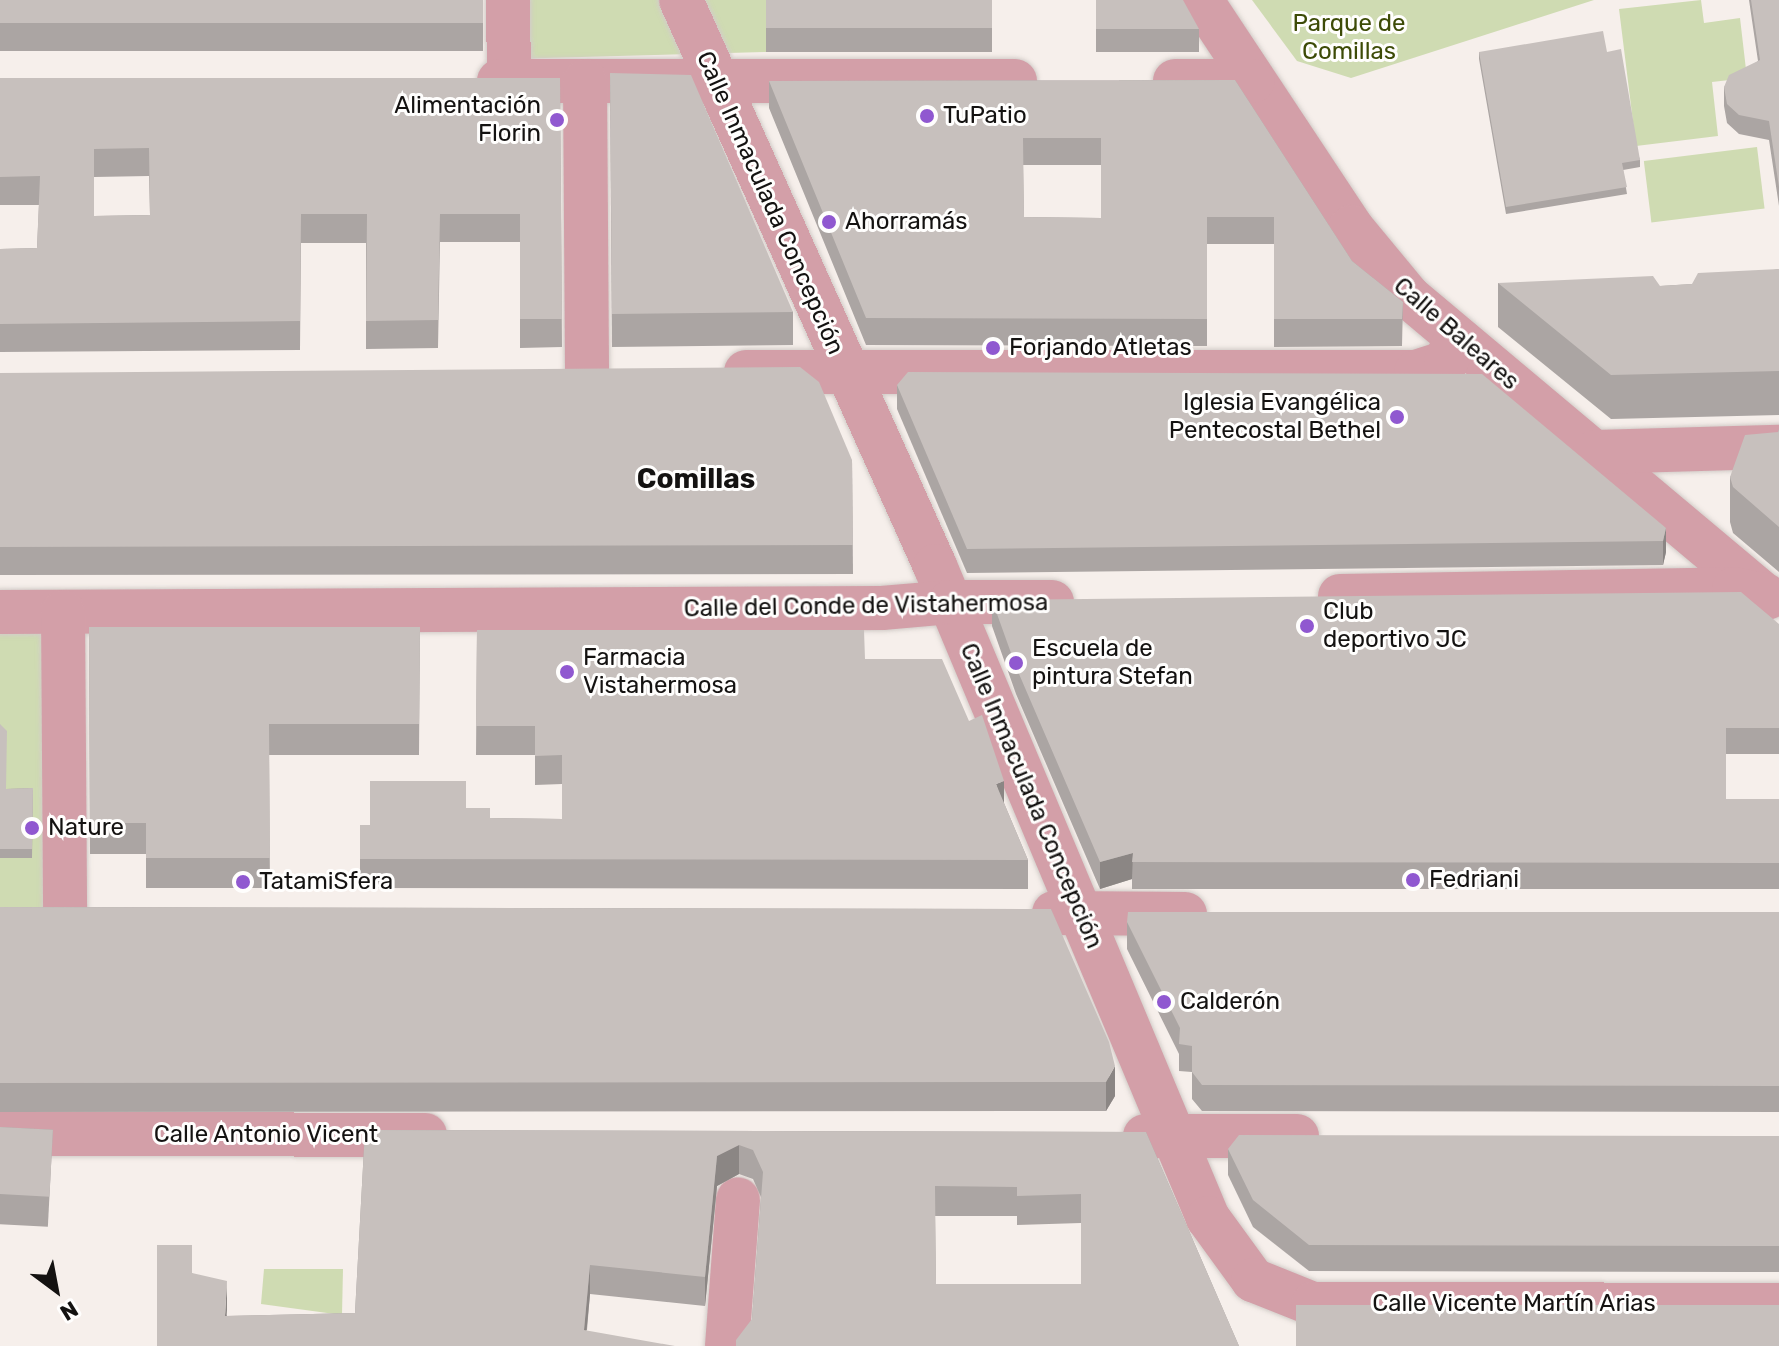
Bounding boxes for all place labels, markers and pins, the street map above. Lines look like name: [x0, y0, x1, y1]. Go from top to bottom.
place label: Alimentación Florin: [394, 92, 541, 148]
place label: TuPatio: [943, 102, 1027, 130]
marker: TuPatio: [918, 107, 936, 125]
marker: Alimentación Florin: [548, 111, 566, 129]
place label: Ahorramás: [845, 208, 968, 236]
marker: Ahorramás: [820, 213, 838, 231]
place label: Forjando Atletas: [1009, 334, 1192, 362]
marker: Forjando Atletas: [984, 339, 1002, 357]
place label: Iglesia Evangélica Pentecostal Bethel: [1169, 389, 1381, 445]
marker: Iglesia Evangélica Pentecostal Bethel: [1388, 408, 1406, 426]
place label: Club deportivo JC: [1323, 598, 1467, 654]
marker: Club deportivo JC: [1298, 617, 1316, 635]
place label: Escuela de pintura Stefan: [1032, 635, 1193, 691]
place label: Farmacia Vistahermosa: [583, 644, 737, 700]
marker: Escuela de pintura Stefan: [1007, 654, 1025, 672]
marker: Farmacia Vistahermosa: [558, 663, 576, 681]
place label: Nature: [48, 814, 124, 842]
marker: Nature: [23, 819, 41, 837]
place label: Fedriani: [1429, 866, 1519, 894]
place label: TatamiSfera: [259, 868, 393, 896]
marker: Fedriani: [1404, 871, 1422, 889]
marker: TatamiSfera: [234, 873, 252, 891]
place label: Calderón: [1180, 988, 1280, 1016]
marker: Calderón: [1155, 993, 1173, 1011]

